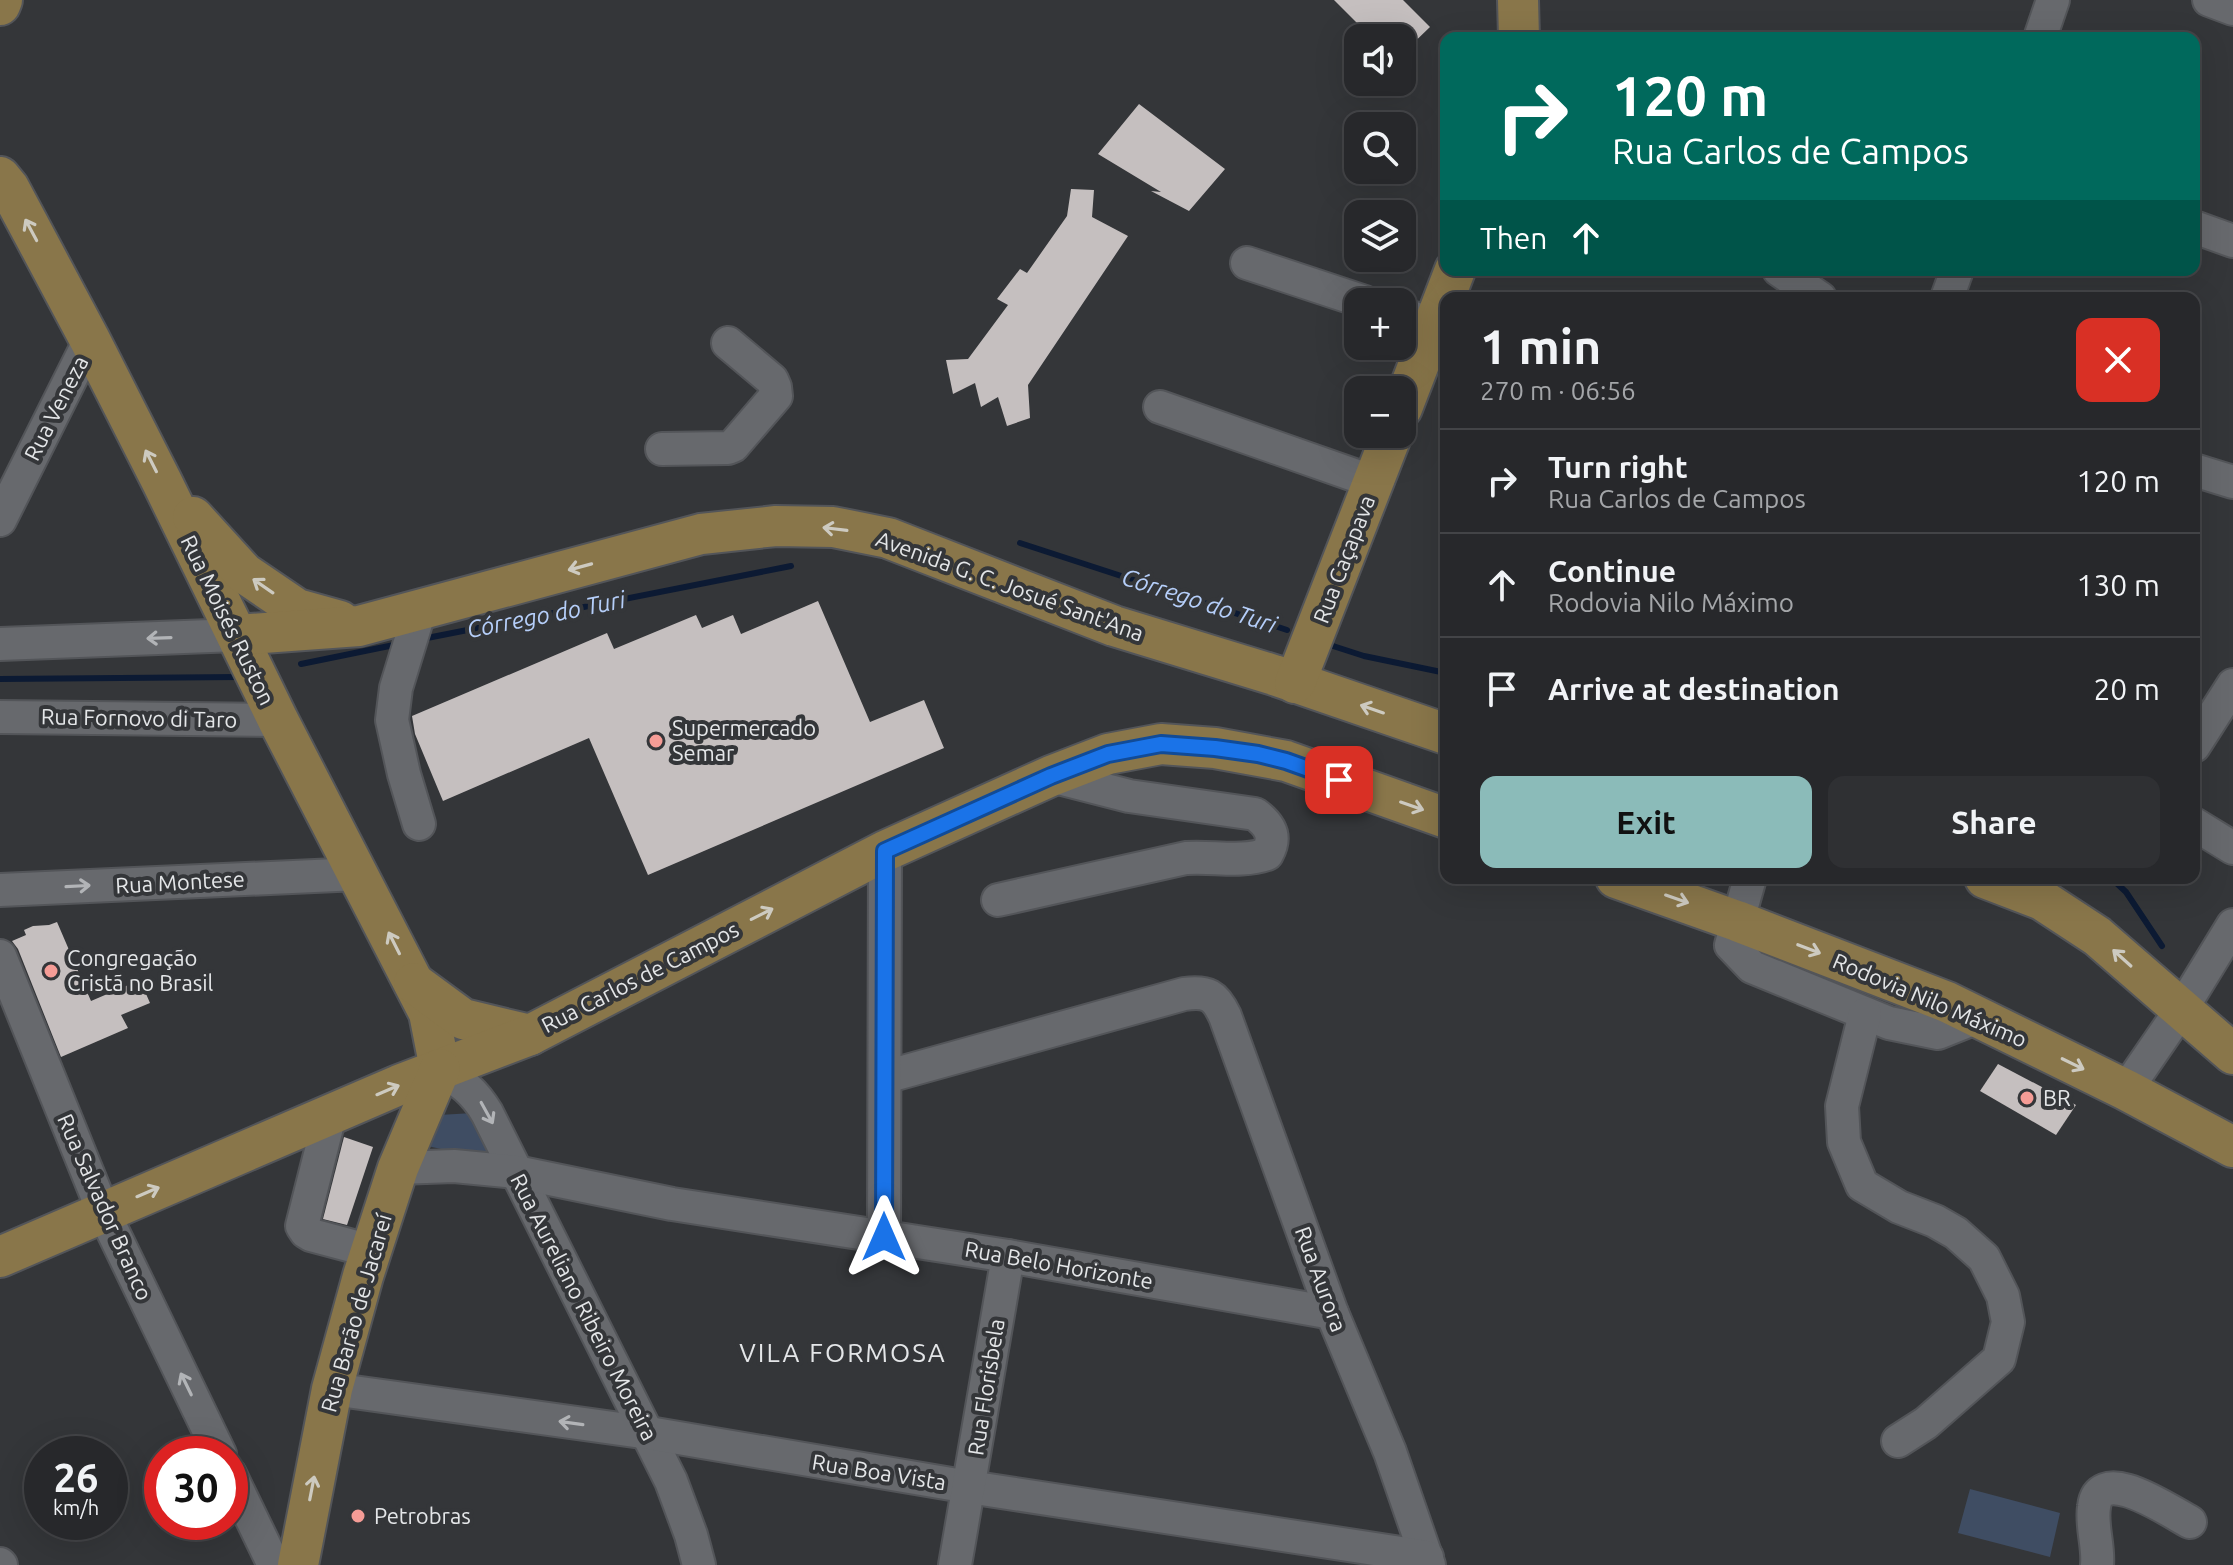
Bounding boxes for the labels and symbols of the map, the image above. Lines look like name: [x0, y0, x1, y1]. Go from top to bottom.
one-way arrow: [23, 219, 39, 243]
street label: Rua Veneza: [19, 351, 93, 464]
one-way arrow: [143, 449, 159, 473]
street label: Rua Caçapava: [1308, 491, 1379, 626]
one-way arrow: [822, 521, 849, 536]
street label: Avenida G. C. Josué Sant'Ana: [873, 525, 1147, 646]
street label: Rua Moisés Ruston: [176, 531, 280, 709]
one-way arrow: [567, 560, 593, 575]
water label: Córrego do Turi: [1118, 563, 1281, 639]
one-way arrow: [252, 578, 274, 594]
water label: Córrego do Turi: [464, 586, 629, 643]
one-way arrow: [146, 631, 173, 646]
one-way arrow: [1360, 701, 1385, 716]
street label: Rua Fornovo di Taro: [41, 703, 237, 732]
place label: Supermercado Semar: [672, 715, 816, 765]
marker: Supermercado Semar: [647, 732, 665, 750]
pin: [1305, 746, 1373, 814]
one-way arrow: [1399, 799, 1424, 814]
street label: Rua Montese: [115, 866, 245, 897]
one-way arrow: [64, 879, 91, 894]
one-way arrow: [1664, 893, 1689, 908]
one-way arrow: [750, 906, 774, 922]
street label: Rua Carlos de Campos: [537, 916, 743, 1037]
one-way arrow: [386, 932, 401, 956]
one-way arrow: [1797, 943, 1821, 957]
place label: Congregação Cristã no Brasil: [67, 945, 214, 995]
street label: Rodovia Nilo Máximo: [1830, 947, 2031, 1052]
one-way arrow: [2113, 950, 2133, 968]
marker: Congregação Cristã no Brasil: [42, 962, 60, 980]
one-way arrow: [2061, 1057, 2085, 1072]
one-way arrow: [375, 1082, 400, 1097]
place label: BR: [2043, 1085, 2071, 1110]
marker: BR: [2018, 1089, 2036, 1107]
one-way arrow: [479, 1101, 495, 1124]
street label: Rua Salvador Branco: [53, 1110, 158, 1304]
street label: Rua Aureliano Ribeiro Moreira: [506, 1169, 663, 1444]
one-way arrow: [135, 1183, 160, 1198]
position arrow: [842, 1195, 926, 1279]
street label: Rua Barão de Jacareí: [315, 1210, 396, 1415]
street label: Rua Aurora: [1291, 1223, 1352, 1335]
street label: Rua Belo Horizonte: [963, 1236, 1155, 1293]
street label: Rua Florisbela: [962, 1317, 1009, 1457]
district label: VILA FORMOSA: [739, 1338, 947, 1367]
one-way arrow: [178, 1372, 193, 1396]
one-way arrow: [559, 1415, 584, 1430]
speed limit sign: 30: [144, 1436, 248, 1540]
street label: Rua Boa Vista: [810, 1449, 948, 1494]
one-way arrow: [306, 1476, 321, 1502]
place label: Petrobras: [374, 1503, 471, 1528]
marker: Petrobras: [349, 1507, 367, 1525]

